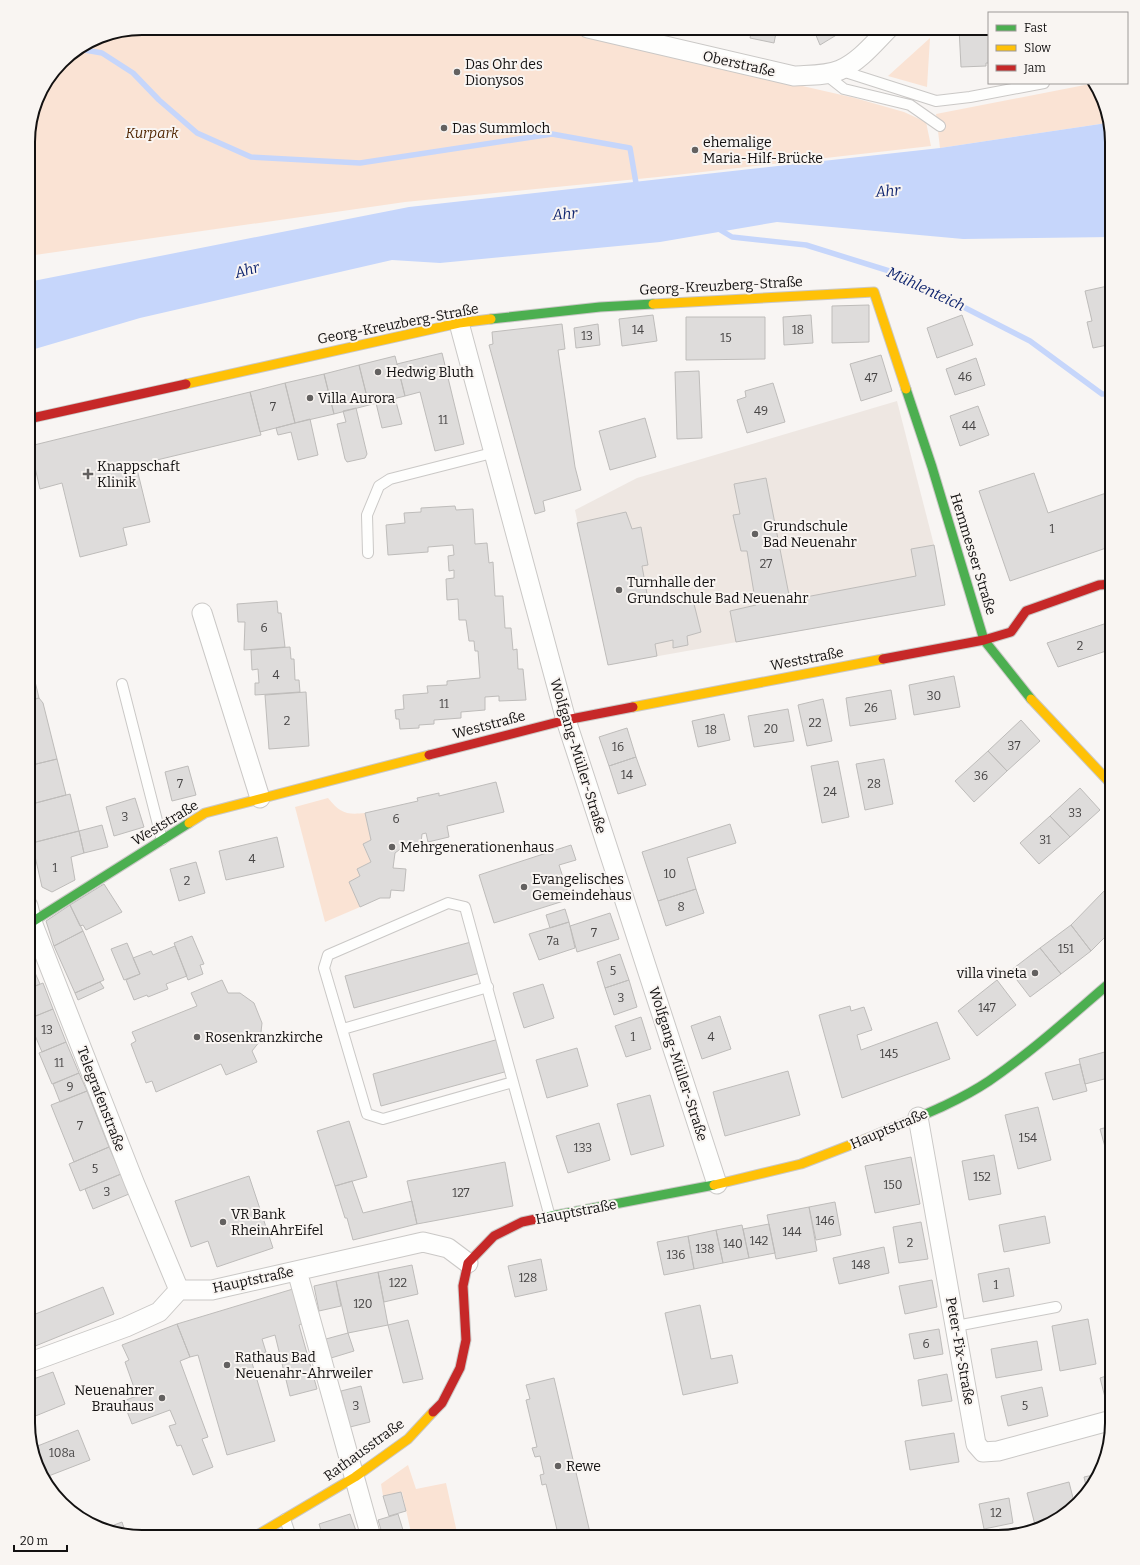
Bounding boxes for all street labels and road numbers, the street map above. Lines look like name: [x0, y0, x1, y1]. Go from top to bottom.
street label: Oberstraße: [701, 47, 777, 81]
street label: Georg-Kreuzberg-Straße: [639, 273, 803, 299]
street label: Georg-Kreuzberg-Straße: [316, 300, 480, 348]
street label: Hemmesser Straße: [946, 491, 1000, 617]
street label: Weststraße: [769, 644, 845, 674]
street label: Wolfgang-Müller-Straße: [546, 676, 610, 836]
street label: Weststraße: [451, 707, 527, 743]
street label: Weststraße: [129, 797, 201, 849]
street label: Wolfgang-Müller-Straße: [645, 985, 711, 1143]
street label: Telegrafenstraße: [73, 1044, 129, 1154]
street label: Hauptstraße: [848, 1105, 930, 1153]
street label: Hauptstraße: [534, 1196, 618, 1228]
street label: Hauptstraße: [211, 1263, 295, 1297]
street label: Peter-Fix-Straße: [942, 1296, 978, 1406]
street label: Rathausstraße: [321, 1415, 407, 1485]

